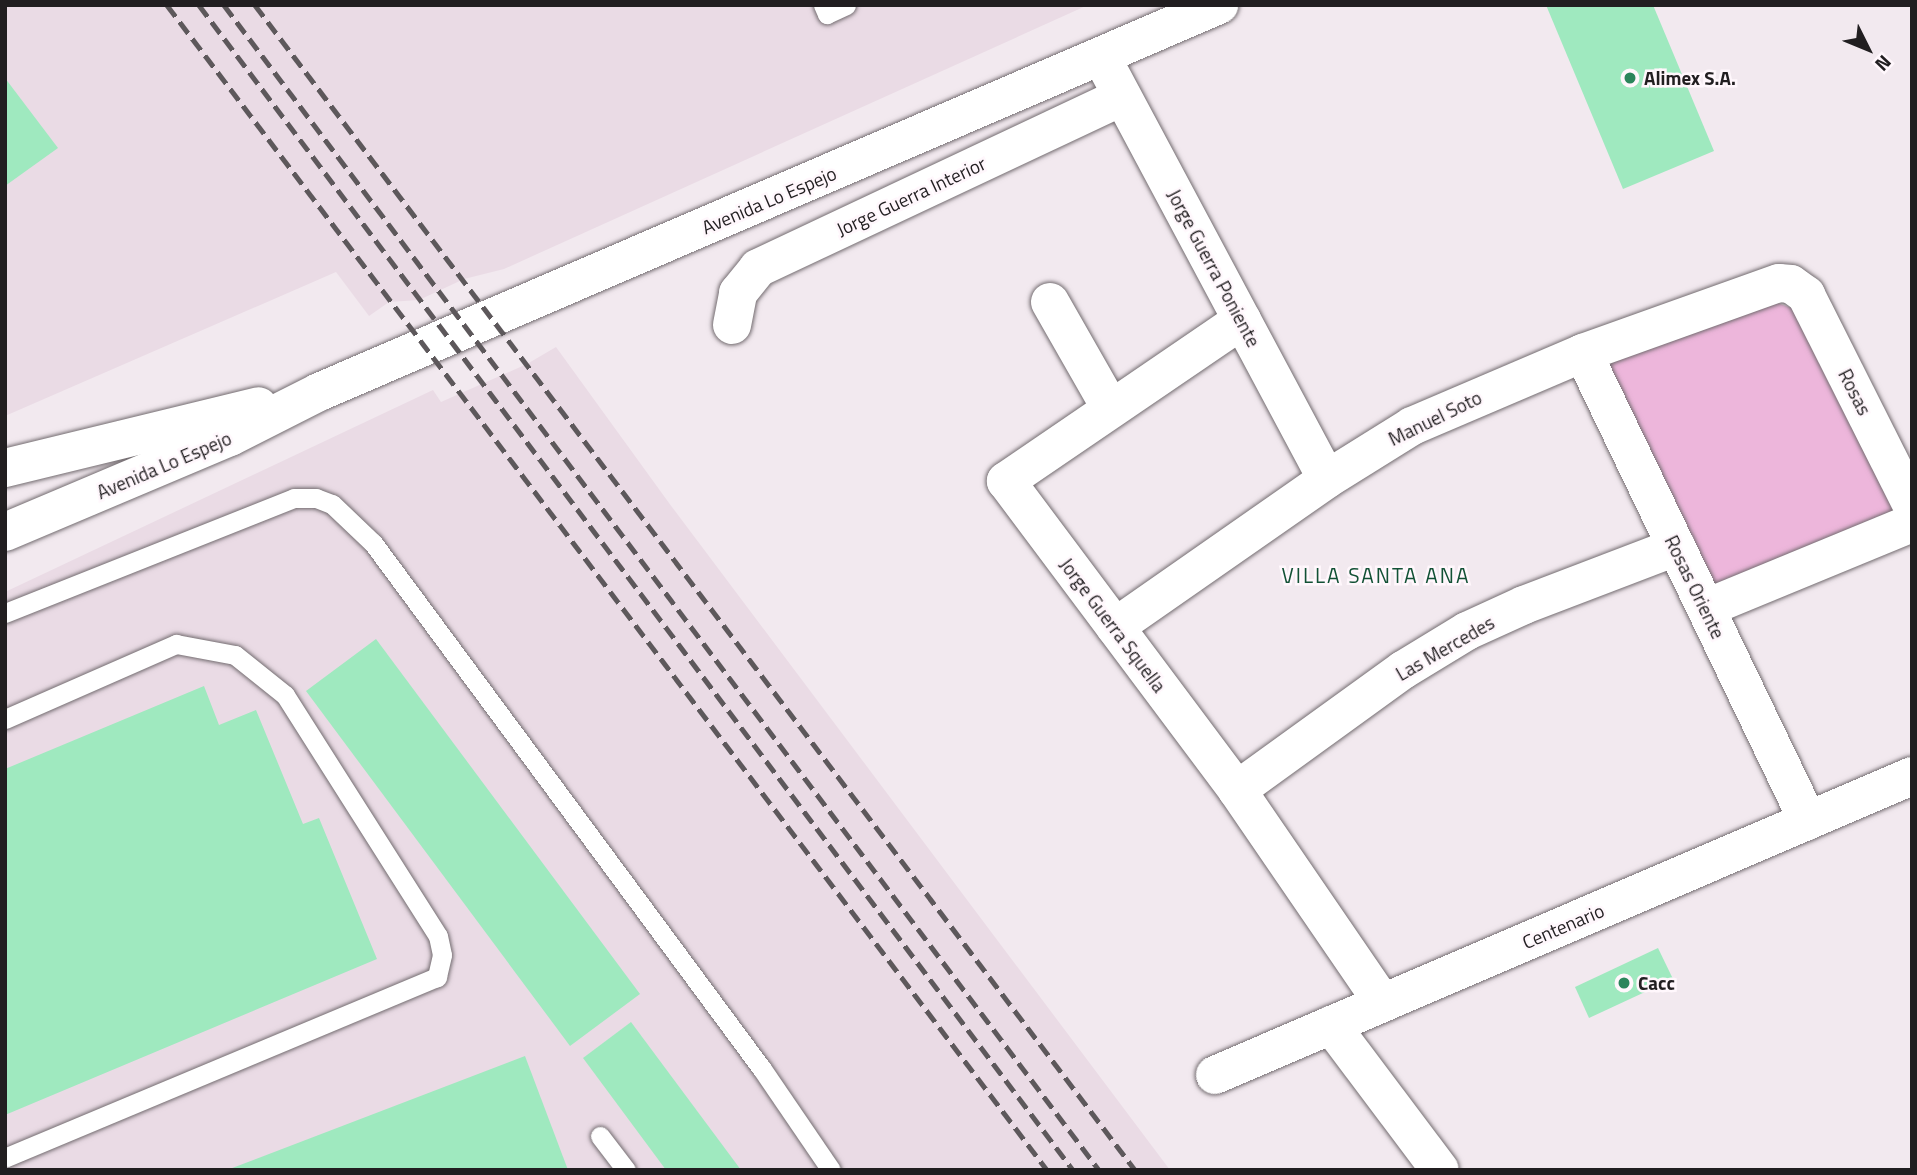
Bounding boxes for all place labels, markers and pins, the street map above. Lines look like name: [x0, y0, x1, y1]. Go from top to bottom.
place label: Alimex S.A.: [1644, 67, 1736, 89]
marker: Alimex S.A.: [1622, 70, 1638, 86]
place label: Cacc: [1638, 972, 1675, 994]
marker: Cacc: [1616, 975, 1632, 991]

